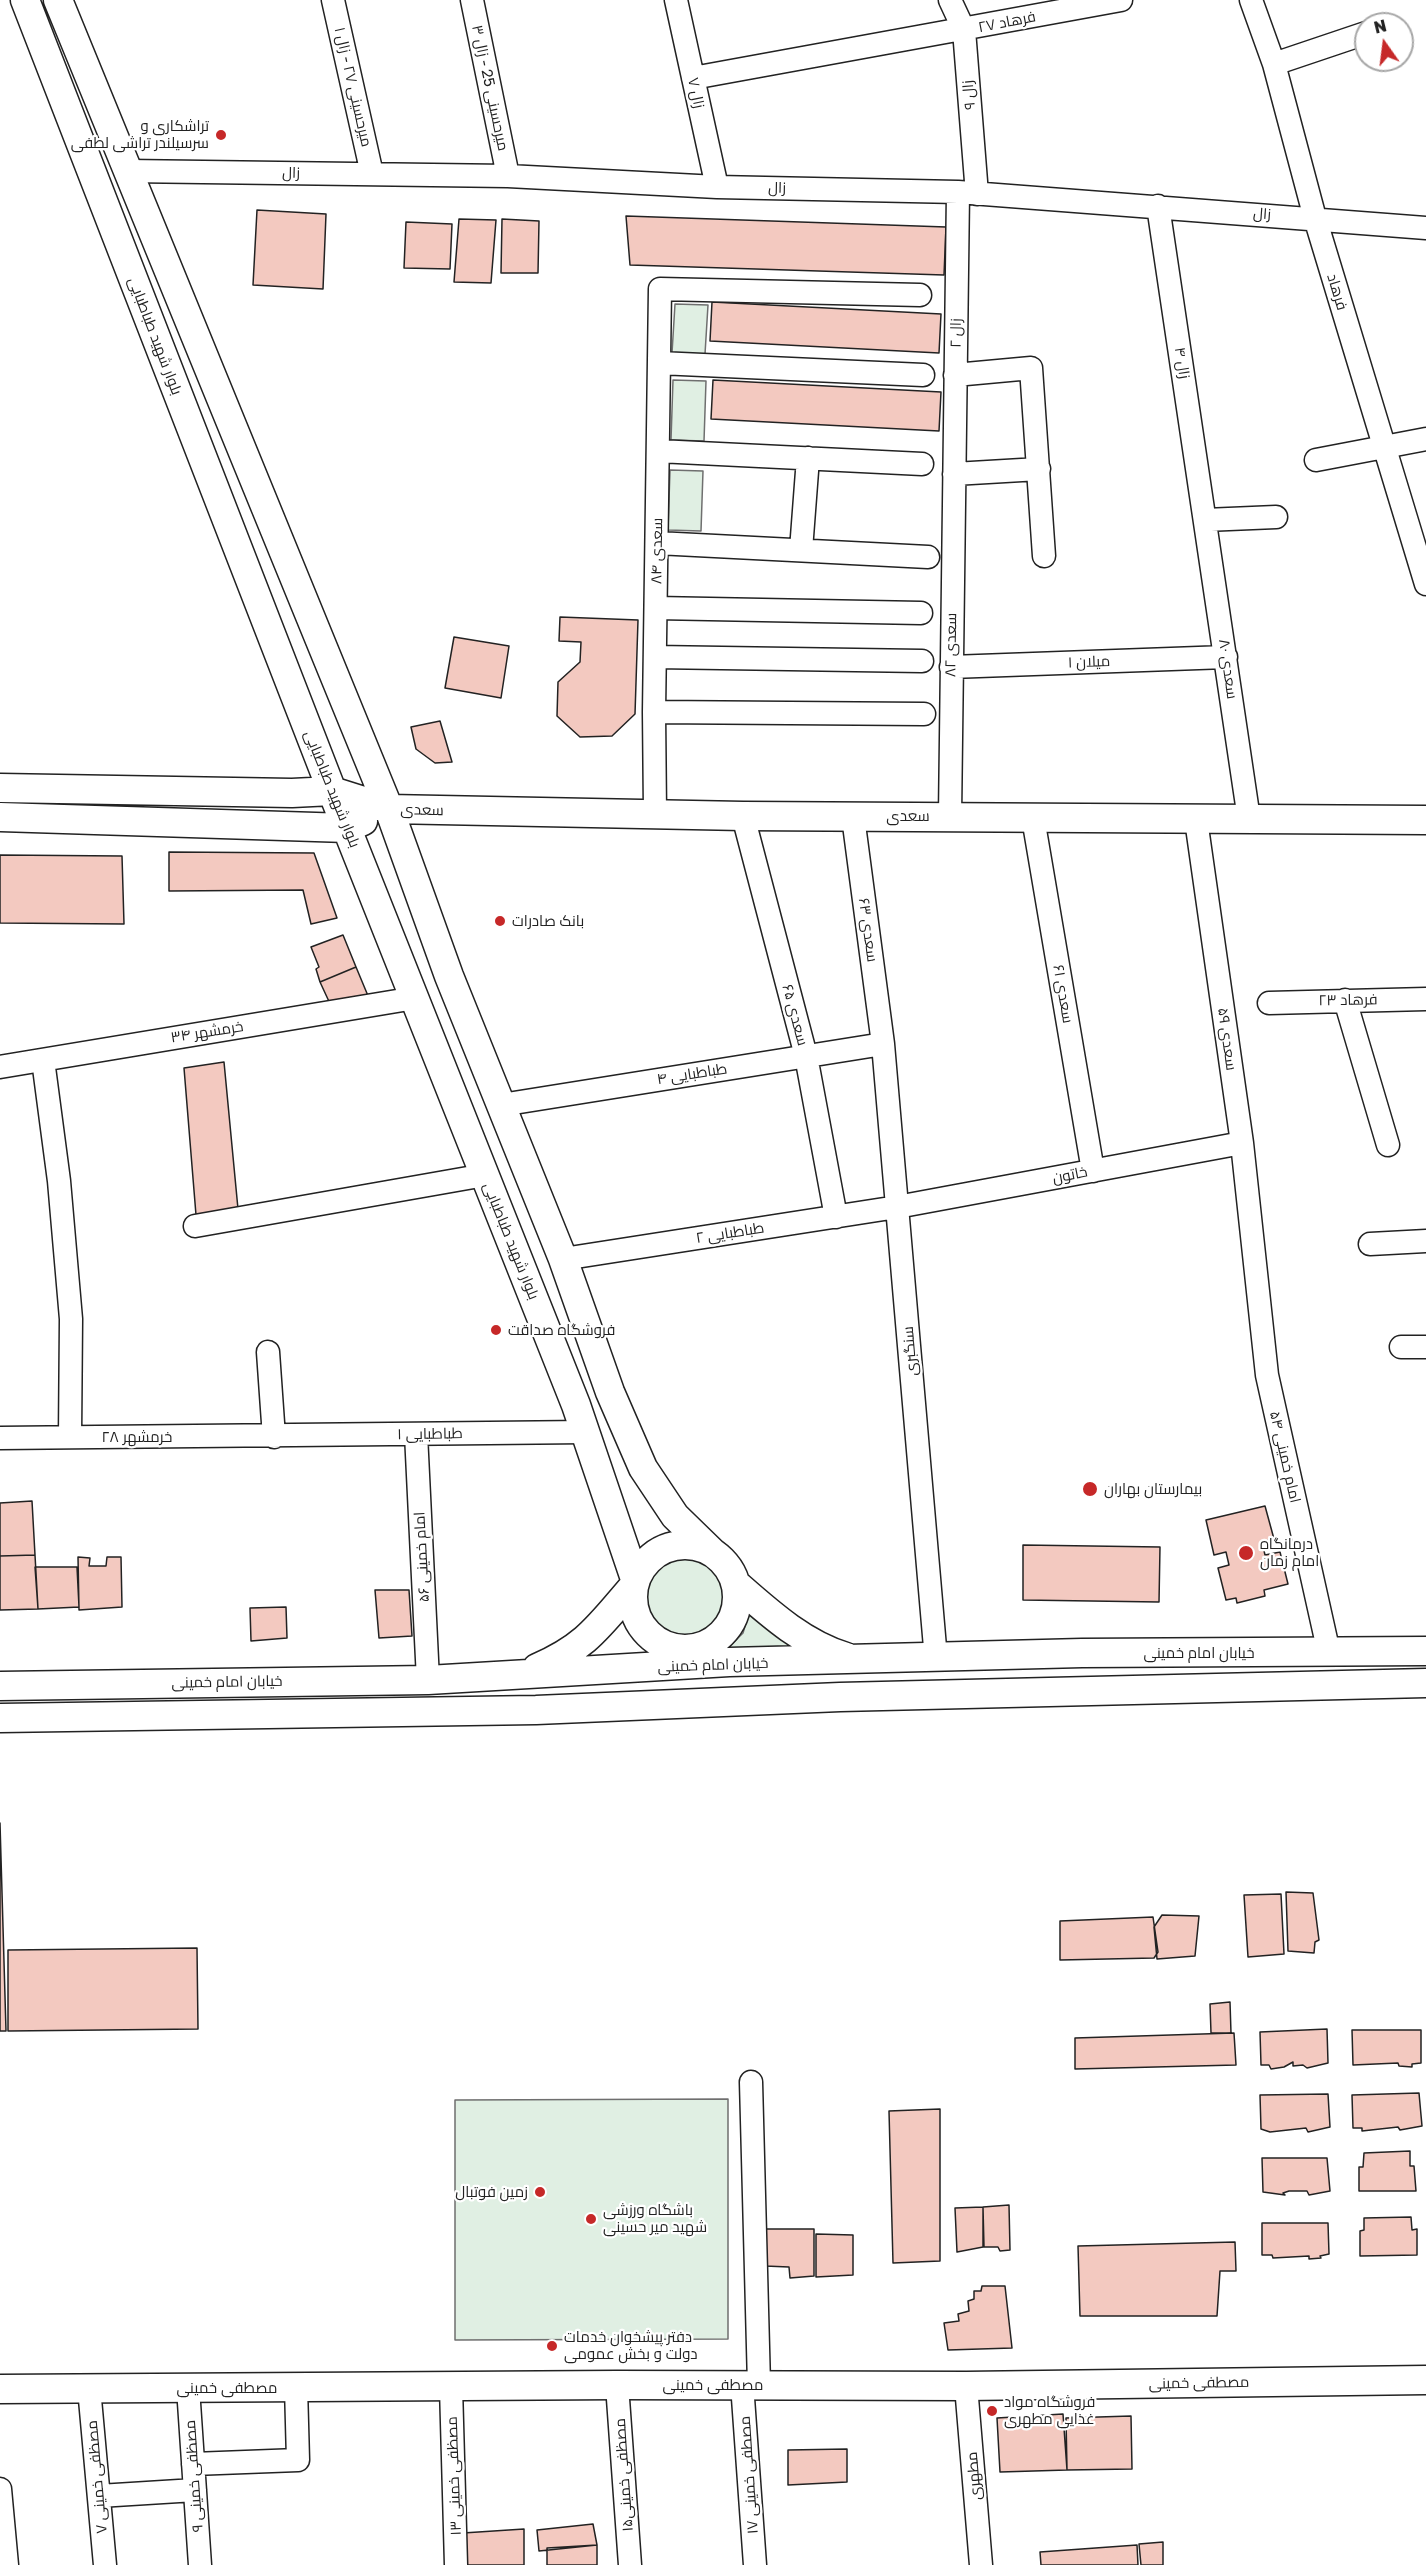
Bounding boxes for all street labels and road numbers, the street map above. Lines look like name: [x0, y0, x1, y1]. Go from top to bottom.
street label: فرهاد ۲۷: [977, 8, 1037, 36]
street label: میرحسینی 25 - زال ۳: [468, 24, 512, 152]
street label: میرحسینی ۲۷ - زال ۱: [330, 25, 376, 149]
street label: زال ۷: [684, 76, 708, 110]
street label: زال ۹: [959, 80, 979, 110]
street label: زال: [282, 164, 300, 182]
street label: زال: [768, 179, 786, 197]
street label: زال: [1252, 204, 1272, 224]
street label: فرهاد: [1323, 272, 1351, 312]
street label: بلوار شهید طباطبایی: [124, 275, 186, 397]
street label: زال ۲: [947, 318, 965, 348]
street label: زال ۴: [1171, 346, 1193, 380]
street label: سعدی ۸۴: [647, 518, 667, 584]
street label: سعدی ۸۲: [941, 613, 961, 677]
street label: سعدی ۸۰: [1215, 638, 1241, 700]
street label: میلان ۱: [1067, 652, 1111, 672]
street label: بلوار شهید طباطبایی: [300, 728, 364, 850]
street label: سعدی: [400, 801, 444, 819]
street label: سعدی: [886, 807, 930, 825]
street label: سعدی ۶۳: [855, 897, 881, 963]
street label: سعدی ۶۱: [1049, 963, 1077, 1025]
street label: سعدی ۶۵: [778, 982, 812, 1048]
street label: فرهاد ۲۳: [1318, 990, 1378, 1010]
street label: سعدی ۵۹: [1214, 1006, 1240, 1072]
street label: خرمشهر ۳۴: [169, 1017, 245, 1047]
street label: طباطبایی ۴: [656, 1060, 728, 1088]
street label: خاتون: [1051, 1163, 1089, 1187]
street label: بلوار شهید طباطبایی: [479, 1180, 543, 1302]
street label: طباطبایی ۲: [695, 1219, 765, 1247]
street label: سنگبری: [899, 1325, 921, 1377]
street label: امام خمینی ۵۴: [1266, 1409, 1304, 1505]
street label: طباطبایی ۱: [397, 1424, 463, 1444]
street label: خرمشهر ۲۸: [102, 1428, 172, 1446]
street label: امام خمینی ۵۶: [411, 1511, 433, 1603]
street label: خیابان امام خمینی: [1143, 1644, 1255, 1662]
street label: خیابان امام خمینی: [657, 1654, 769, 1676]
street label: خیابان امام خمینی: [171, 1672, 283, 1692]
street label: مصطفی خمینی: [1148, 2373, 1250, 2393]
street label: مصطفی خمینی: [663, 2376, 763, 2394]
street label: مصطفی خمینی: [177, 2379, 277, 2397]
street label: مصطفی خمینی ۱۷: [736, 2415, 762, 2535]
street label: مصظفی خمینی ۱۳: [443, 2416, 465, 2536]
street label: مصظفی خمینی۱۵: [611, 2418, 637, 2532]
street label: مصظفی خمینی ۷: [83, 2419, 111, 2535]
street label: مصظفی خمینی ۹: [181, 2419, 207, 2533]
street label: مطهری: [963, 2451, 985, 2501]

